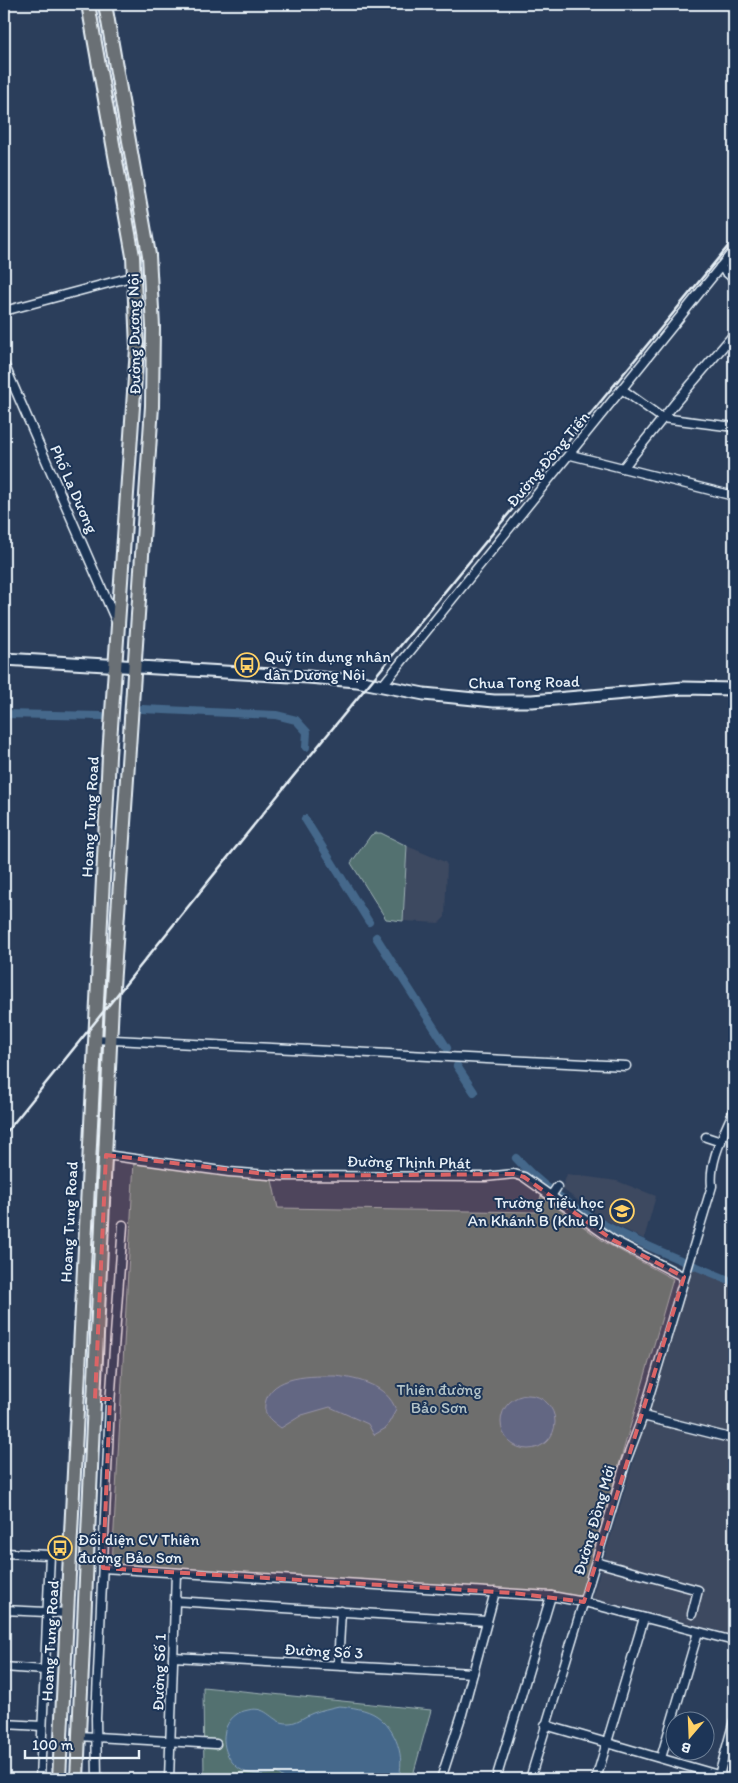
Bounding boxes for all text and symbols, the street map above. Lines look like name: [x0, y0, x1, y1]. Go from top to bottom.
street label: Đường Dương Nội: [123, 273, 145, 395]
street label: Đường Đồng Tiến: [503, 407, 593, 511]
street label: Phố La Dương: [46, 442, 102, 537]
place label: Quỹ tín dụng nhân dân Dương Nội: [264, 647, 391, 684]
bus stop icon: Quỹ tín dụng nhân dân Dương Nội: [234, 652, 260, 678]
street label: Chua Tong Road: [468, 672, 580, 692]
street label: Hoang Tung Road: [77, 756, 103, 878]
street label: Đường Thịnh Phát: [347, 1151, 471, 1173]
street label: Hoang Tung Road: [56, 1161, 82, 1283]
place label: Trường Tiểu học An Khánh B (Khu B): [468, 1193, 604, 1230]
school or university icon: Trường Tiểu học An Khánh B (Khu B): [609, 1198, 635, 1224]
park label: Thiên đường Bảo Sơn: [396, 1380, 482, 1417]
street label: Đường Đồng Mới: [569, 1463, 619, 1577]
place label: Đối diện CV Thiên đường Bảo Sơn: [78, 1530, 199, 1567]
bus stop icon: Đối diện CV Thiên đường Bảo Sơn: [47, 1535, 73, 1561]
street label: Hoang Tung Road: [37, 1580, 63, 1702]
street label: Đường Số 1: [148, 1632, 170, 1711]
street label: Đường Số 3: [284, 1639, 364, 1663]
north arrow: [666, 1710, 716, 1760]
scale bar: [25, 1728, 139, 1760]
text: 100 m: [32, 1736, 74, 1754]
text: B: [679, 1738, 693, 1757]

